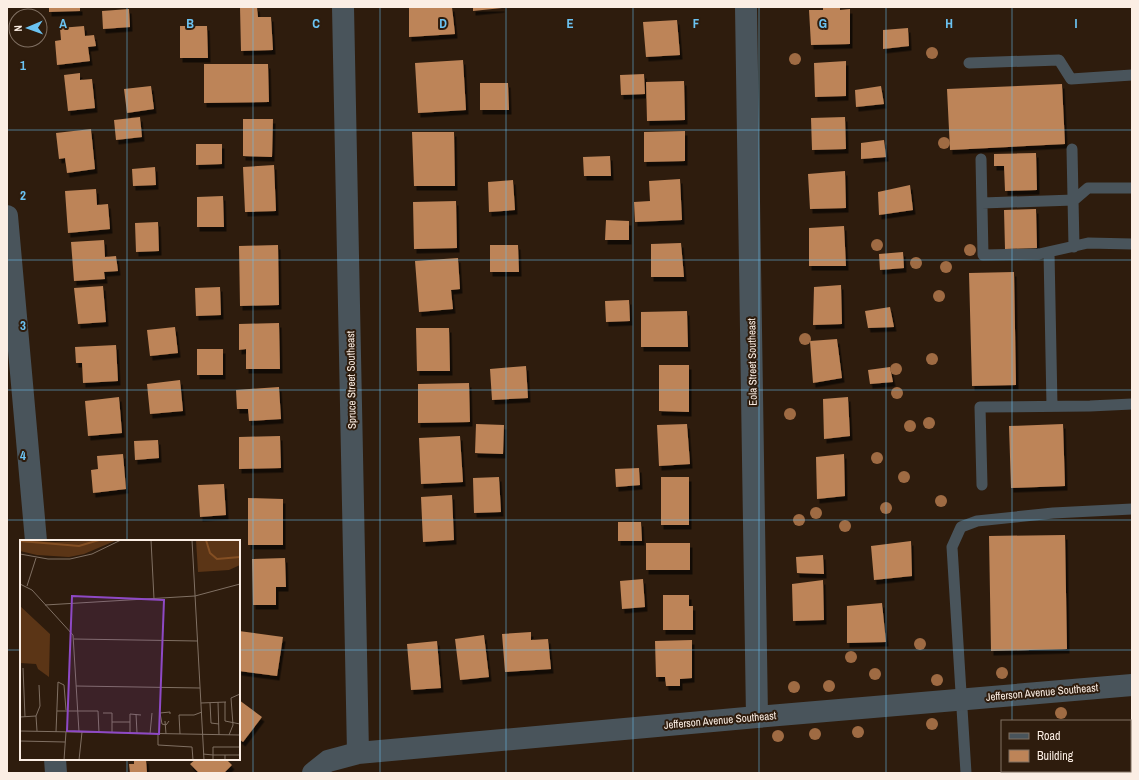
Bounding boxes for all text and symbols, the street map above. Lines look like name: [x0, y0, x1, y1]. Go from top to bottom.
north arrow: [8, 8, 48, 48]
text: A: [59, 15, 67, 32]
text: B: [186, 15, 194, 32]
text: C: [312, 15, 320, 32]
text: D: [439, 15, 447, 32]
text: E: [566, 15, 574, 32]
text: F: [693, 15, 700, 32]
text: G: [819, 15, 827, 32]
text: H: [945, 15, 953, 32]
text: I: [1075, 15, 1078, 32]
text: N: [11, 25, 25, 32]
text: 1: [20, 57, 26, 74]
text: 2: [20, 187, 26, 204]
text: 3: [20, 317, 26, 334]
street label: Eola Street Southeast: [744, 318, 760, 406]
street label: Spruce Street Southeast: [343, 330, 359, 429]
text: 4: [20, 447, 26, 464]
inset map: [20, 540, 240, 760]
street label: Jefferson Avenue Southeast: [985, 680, 1099, 704]
street label: Jefferson Avenue Southeast: [663, 708, 777, 732]
legend: [1001, 720, 1131, 772]
text: Road: [1037, 728, 1061, 744]
text: Building: [1037, 748, 1074, 764]

